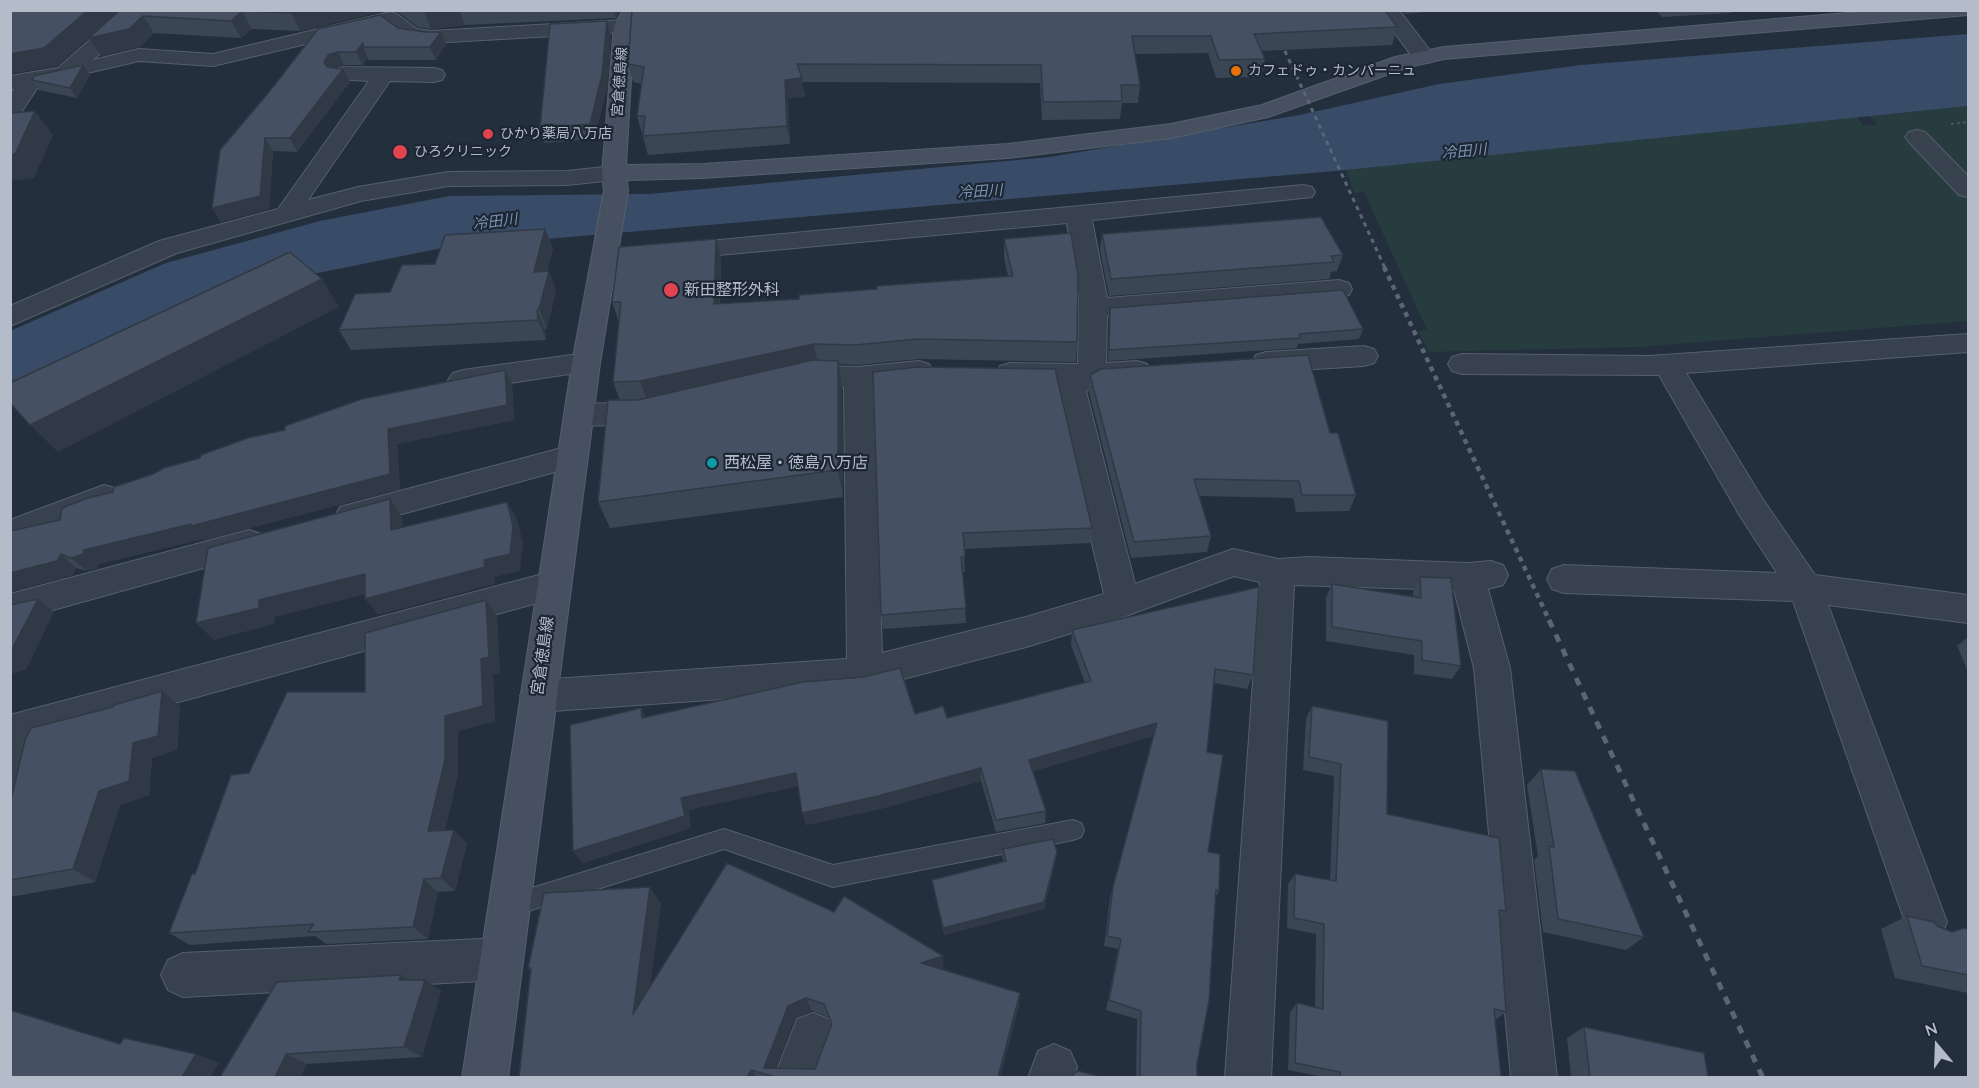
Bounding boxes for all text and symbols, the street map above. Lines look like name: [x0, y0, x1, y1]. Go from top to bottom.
street label: 宮倉徳島線: [609, 46, 631, 118]
place label: カフェドゥ・カンパーニュ: [1248, 63, 1416, 79]
marker: カフェドゥ・カンパーニュ: [1229, 64, 1243, 78]
place label: ひかり薬局八万店: [500, 126, 612, 142]
marker: ひかり薬局八万店: [481, 127, 495, 141]
water label: 冷田川: [1441, 141, 1487, 163]
marker: ひろクリニック: [391, 143, 409, 161]
place label: ひろクリニック: [414, 144, 512, 160]
water label: 冷田川: [957, 181, 1003, 203]
water label: 冷田川: [472, 210, 518, 234]
place label: 新田整形外科: [684, 280, 780, 300]
marker: 新田整形外科: [662, 281, 680, 299]
place label: 西松屋・徳島八万店: [724, 453, 868, 473]
marker: 西松屋・徳島八万店: [705, 456, 719, 470]
street label: 宮倉徳島線: [528, 615, 558, 697]
north arrow: [1907, 1016, 1967, 1076]
text: N: [1922, 1018, 1940, 1040]

